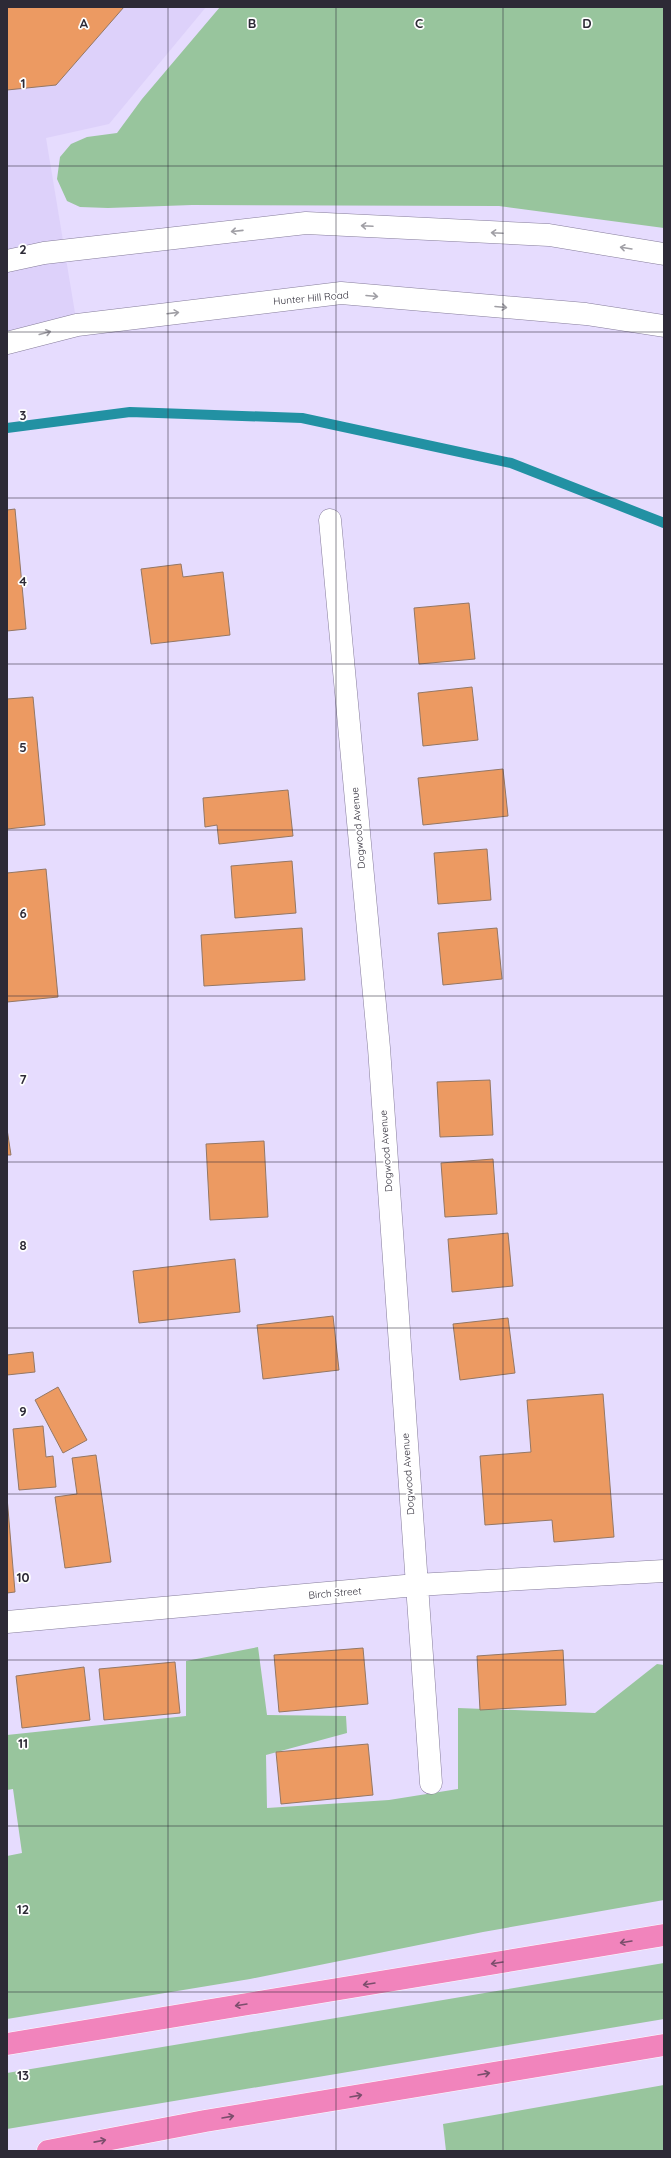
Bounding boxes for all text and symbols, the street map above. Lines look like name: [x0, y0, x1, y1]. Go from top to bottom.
text: A: [80, 15, 89, 31]
text: B: [248, 15, 256, 31]
text: C: [415, 15, 423, 31]
text: D: [582, 15, 592, 31]
text: 1: [20, 75, 26, 91]
one-way arrow: [361, 223, 374, 230]
one-way arrow: [231, 227, 244, 235]
one-way arrow: [491, 229, 504, 236]
text: 2: [19, 241, 27, 257]
one-way arrow: [619, 244, 632, 252]
street label: Hunter Hill Road: [273, 288, 349, 308]
one-way arrow: [365, 292, 378, 299]
one-way arrow: [494, 303, 507, 310]
one-way arrow: [166, 310, 179, 317]
one-way arrow: [38, 329, 51, 337]
text: 3: [20, 407, 27, 423]
text: 4: [19, 573, 27, 589]
text: 5: [19, 739, 27, 755]
street label: Dogwood Avenue: [348, 786, 368, 869]
text: 6: [19, 905, 27, 921]
text: 7: [19, 1071, 27, 1087]
street label: Dogwood Avenue: [377, 1109, 395, 1192]
text: 8: [19, 1237, 27, 1253]
text: 9: [19, 1403, 27, 1419]
street label: Dogwood Avenue: [399, 1432, 417, 1515]
text: 10: [16, 1569, 30, 1585]
street label: Birch Street: [308, 1584, 363, 1602]
text: 11: [18, 1735, 28, 1751]
text: 12: [17, 1901, 29, 1917]
one-way arrow: [619, 1938, 632, 1946]
one-way arrow: [491, 1959, 504, 1967]
one-way arrow: [363, 1980, 376, 1988]
one-way arrow: [235, 2001, 248, 2009]
text: 13: [17, 2067, 29, 2083]
one-way arrow: [477, 2070, 490, 2078]
one-way arrow: [349, 2092, 362, 2100]
one-way arrow: [221, 2113, 234, 2121]
one-way arrow: [93, 2137, 106, 2145]

